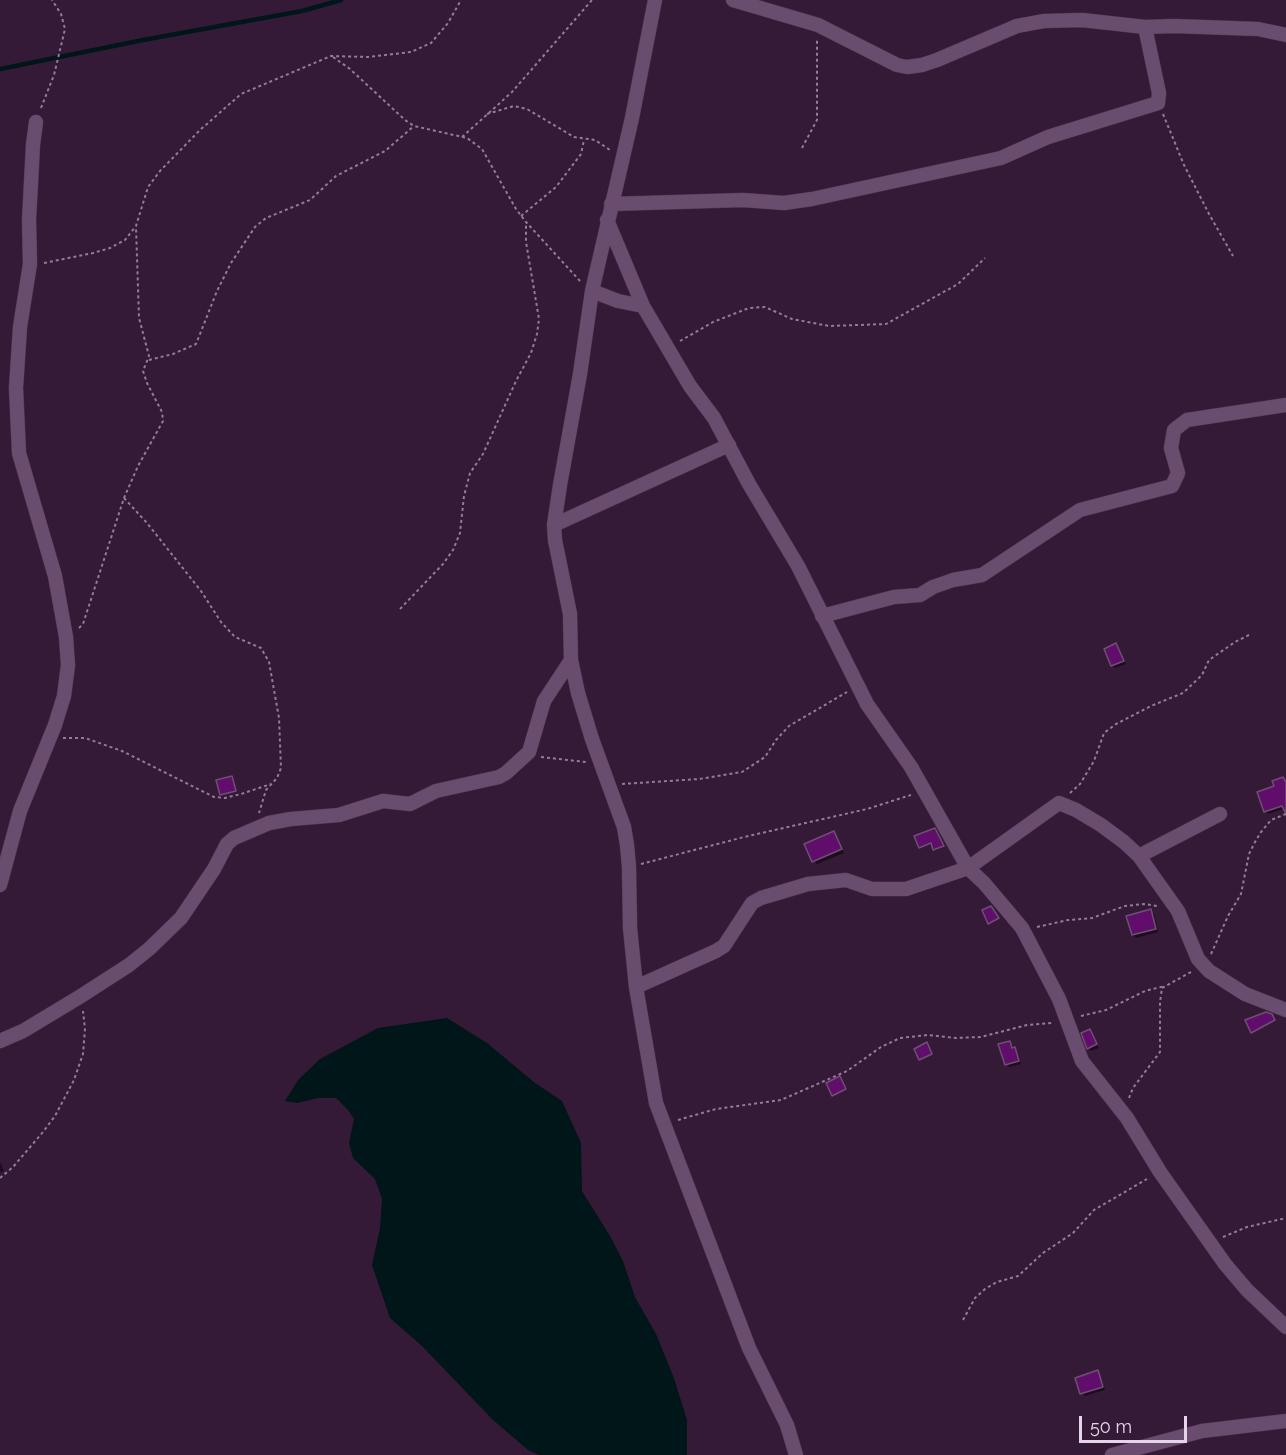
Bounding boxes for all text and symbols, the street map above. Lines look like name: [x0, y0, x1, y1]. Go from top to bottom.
scale bar: [1082, 1404, 1190, 1442]
text: 50 m: [1090, 1416, 1132, 1437]

